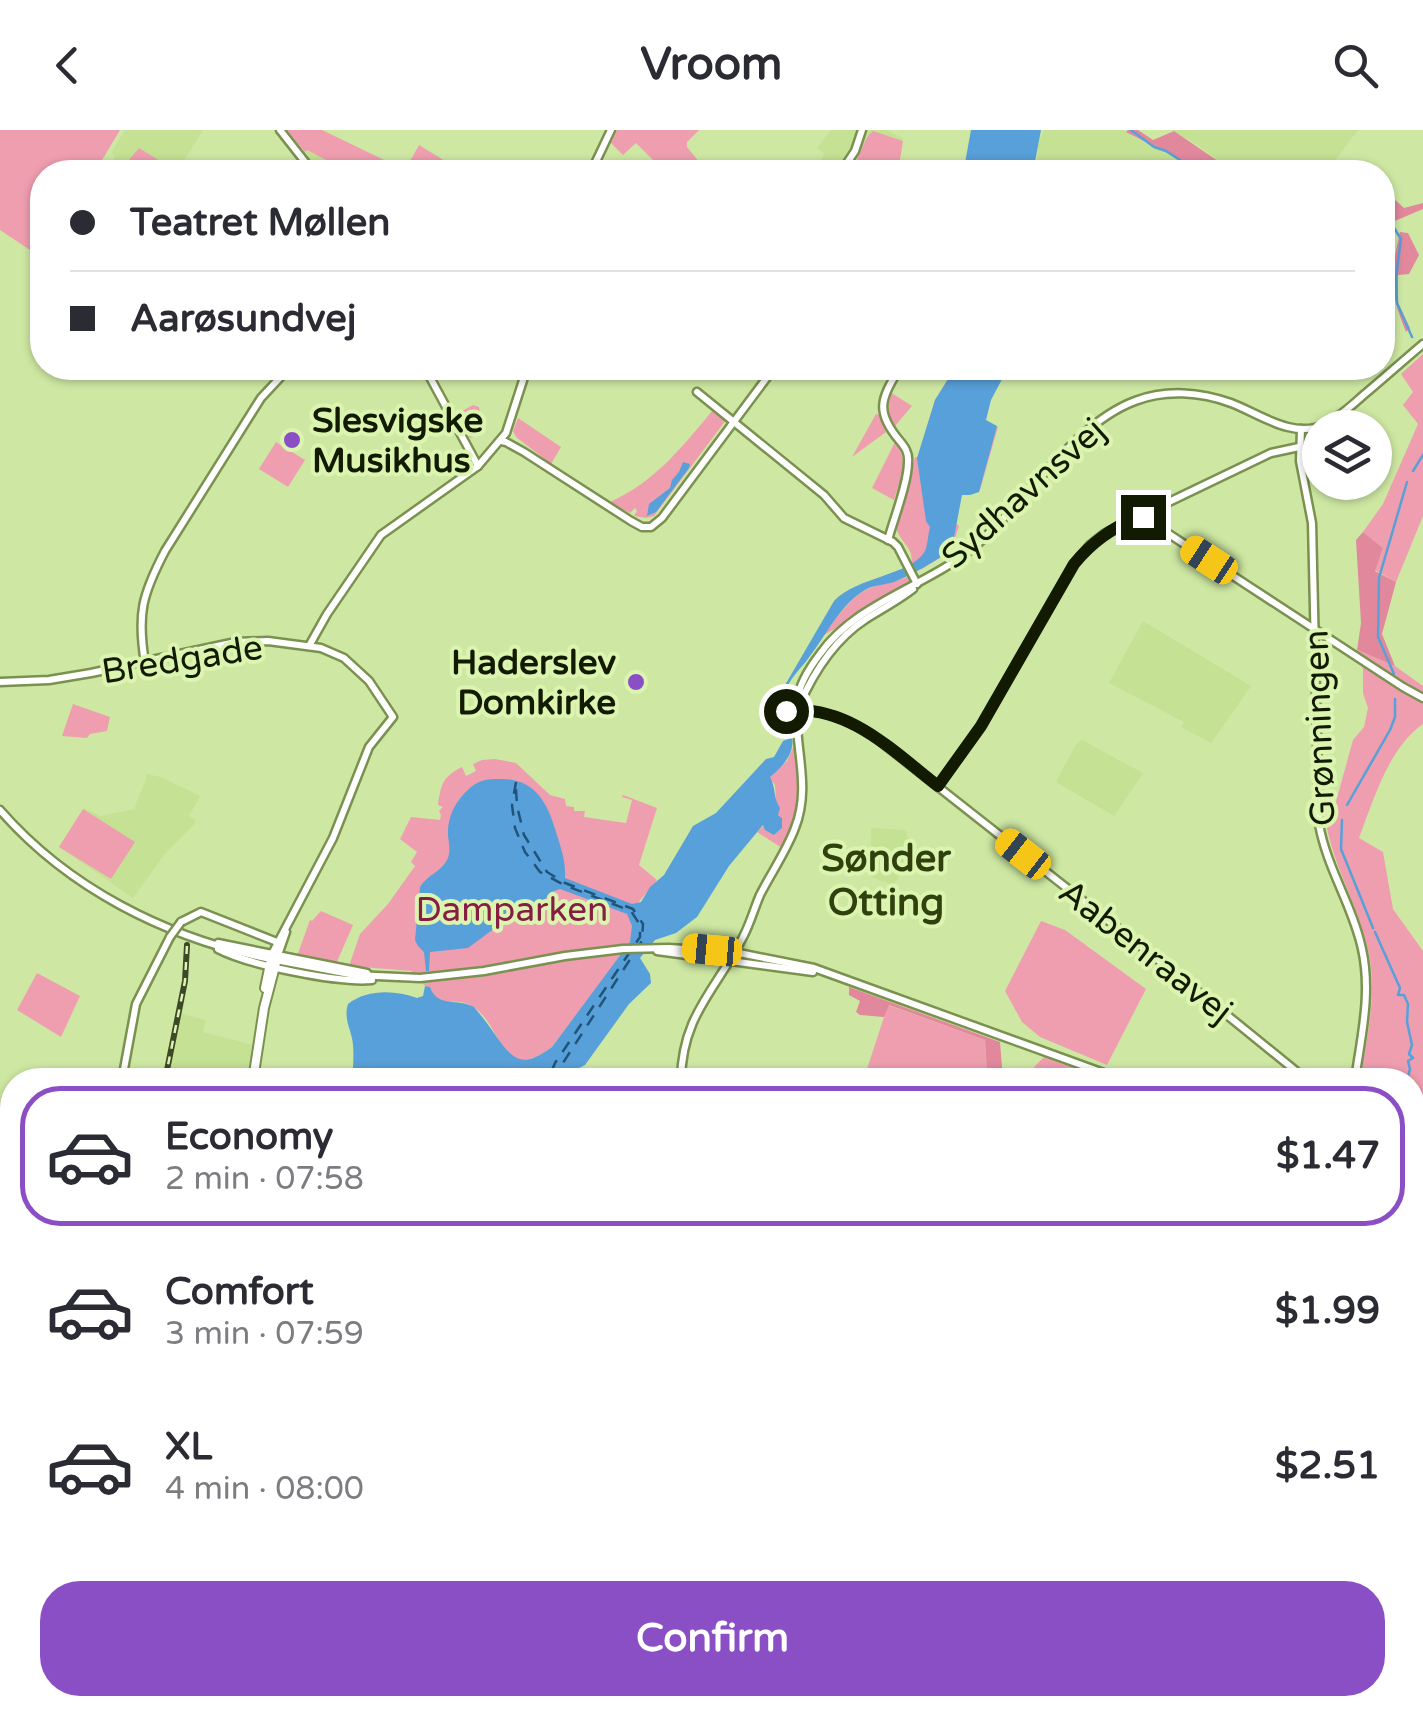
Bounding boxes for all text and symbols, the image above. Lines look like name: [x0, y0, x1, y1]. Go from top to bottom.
icon: back: [40, 38, 95, 93]
text: Vroom: [641, 38, 782, 92]
icon: search: [1328, 38, 1383, 93]
text: Teatret Møllen: [130, 200, 390, 246]
text: Aarøsundvej: [130, 296, 356, 342]
place label: Slesvigske Musikhus: [312, 400, 483, 482]
street label: Sydhavnsvej: [933, 409, 1114, 578]
map controls: [1302, 410, 1392, 500]
button: layers: [1302, 410, 1392, 500]
marker: Slesvigske Musikhus: [281, 429, 303, 451]
route end: [1121, 495, 1166, 540]
car: [1176, 531, 1242, 589]
street label: Bredgade: [99, 627, 266, 693]
street label: Grønningen: [1296, 629, 1344, 827]
place label: Haderslev Domkirke: [451, 642, 616, 724]
marker: Haderslev Domkirke: [625, 671, 647, 693]
route start: [764, 689, 809, 734]
car: [990, 824, 1056, 884]
district label: Sønder Otting: [821, 836, 951, 926]
street label: Aabenraavej: [1050, 871, 1240, 1032]
park label: Damparken: [416, 889, 608, 931]
car: [681, 932, 743, 968]
icon: car: [45, 1111, 135, 1201]
text: Economy: [165, 1114, 333, 1160]
text: $1.47: [1276, 1133, 1380, 1179]
text: 2 min · 07:58: [165, 1160, 364, 1198]
icon: car: [45, 1266, 135, 1356]
text: Comfort: [165, 1269, 314, 1315]
text: $1.99: [1275, 1288, 1380, 1334]
text: 3 min · 07:59: [165, 1315, 364, 1353]
icon: car: [45, 1421, 135, 1511]
text: XL: [165, 1424, 212, 1470]
text: $2.51: [1275, 1443, 1380, 1489]
text: 4 min · 08:00: [165, 1470, 364, 1508]
button: Confirm: [40, 1581, 1385, 1696]

